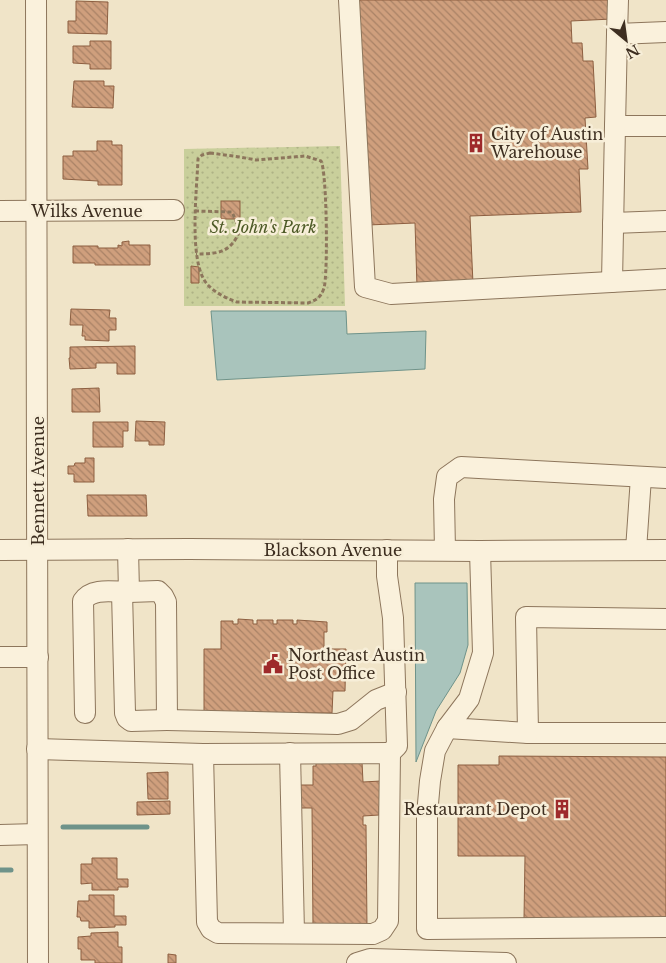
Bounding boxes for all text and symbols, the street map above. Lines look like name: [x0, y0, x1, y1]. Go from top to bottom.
north arrow: [601, 15, 651, 65]
text: N: [622, 40, 642, 62]
place label: City of Austin Warehouse: [490, 124, 603, 162]
building icon: City of Austin Warehouse: [465, 132, 487, 154]
street label: Wilks Avenue: [30, 201, 143, 221]
park label: St. John's Park: [210, 217, 316, 237]
street label: Bennett Avenue: [28, 416, 48, 546]
street label: Blackson Avenue: [264, 540, 402, 560]
place label: Northeast Austin Post Office: [288, 645, 425, 683]
public building icon: Northeast Austin Post Office: [262, 653, 284, 675]
building icon: Restaurant Depot: [551, 798, 573, 820]
place label: Restaurant Depot: [404, 799, 547, 819]

